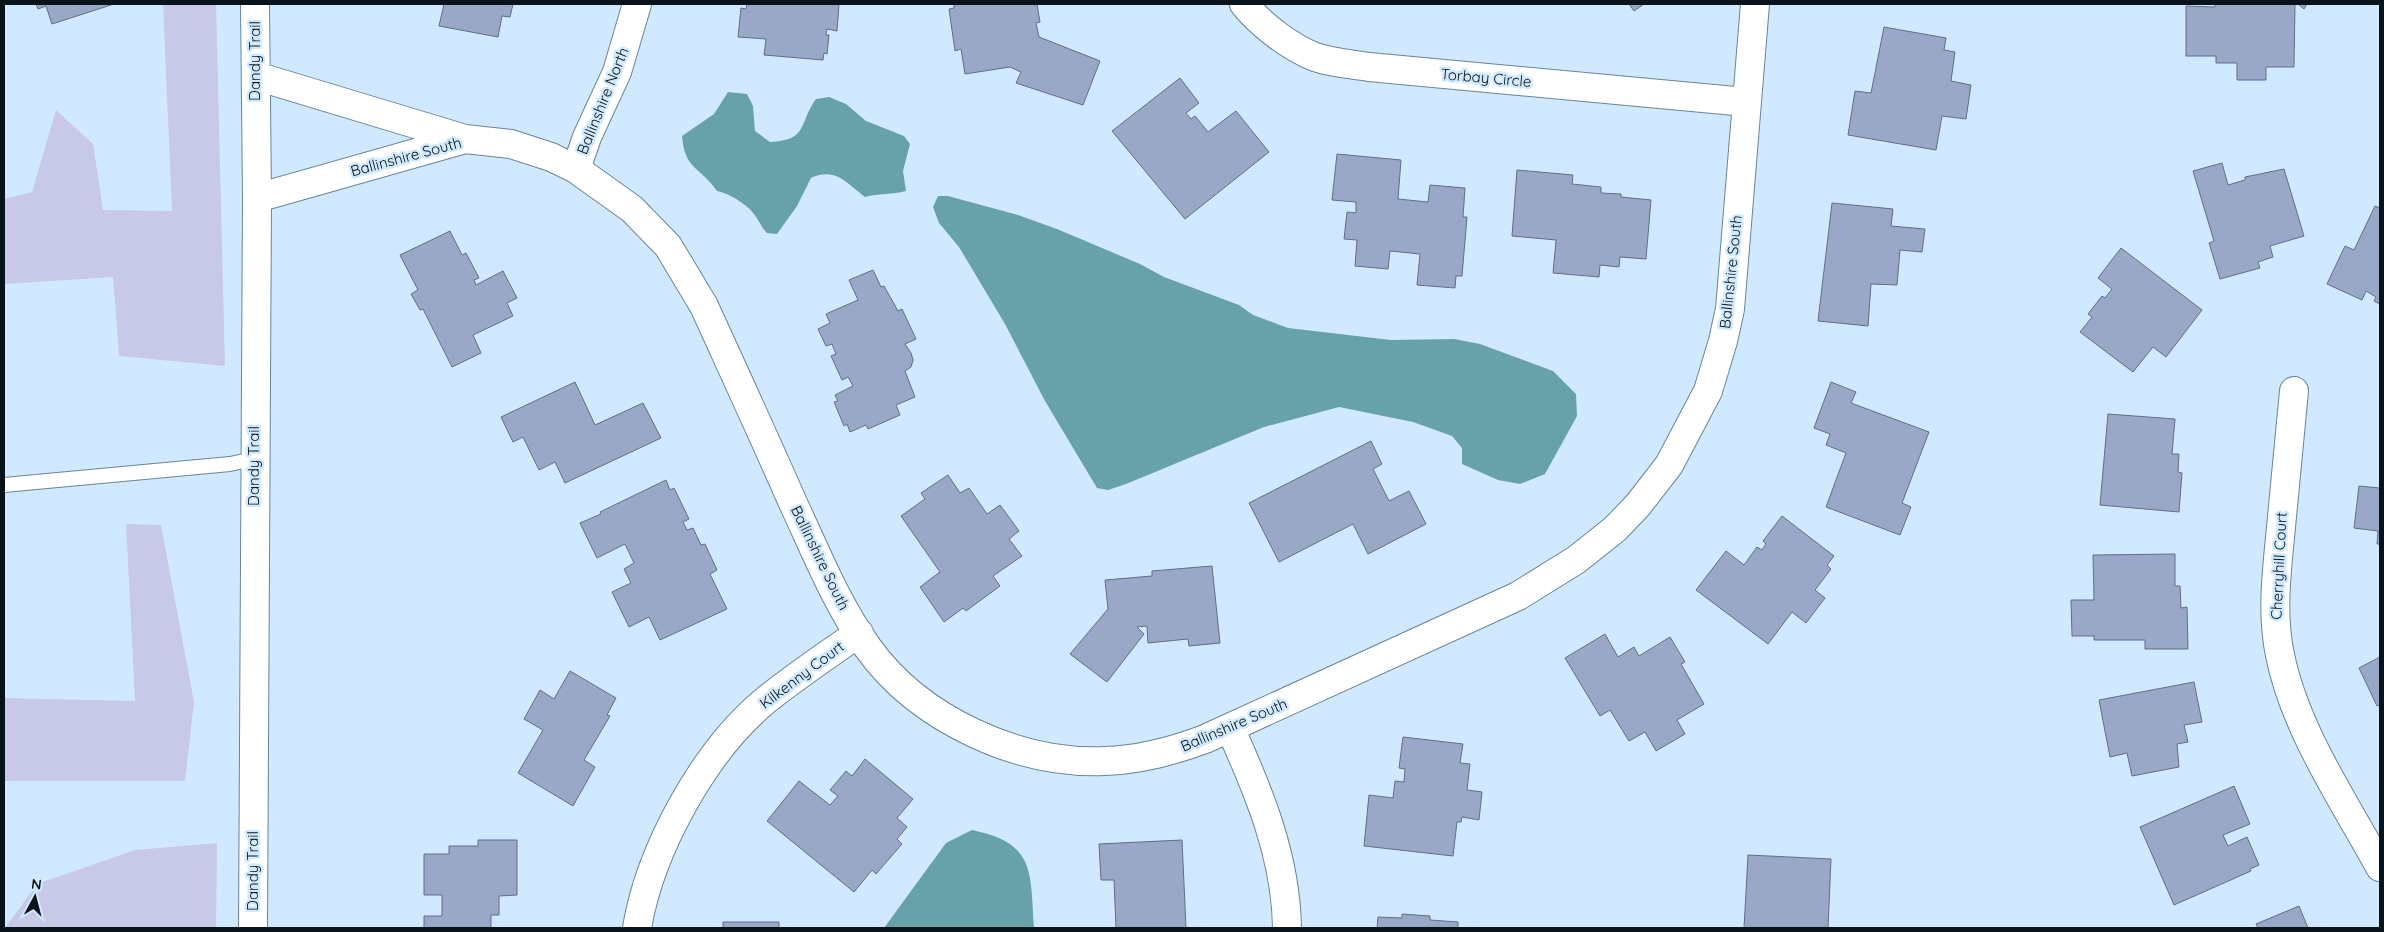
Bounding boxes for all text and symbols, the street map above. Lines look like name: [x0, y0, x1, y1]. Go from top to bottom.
street label: Dandy Trail: [245, 21, 264, 101]
street label: Ballinshire North: [572, 45, 633, 157]
street label: Torbay Circle: [1440, 64, 1532, 91]
street label: Ballinshire South: [348, 133, 463, 180]
street label: Ballinshire South: [1715, 214, 1746, 330]
street label: Dandy Trail: [244, 426, 263, 506]
street label: Ballinshire South: [787, 502, 854, 613]
street label: Cherryhill Court: [2266, 512, 2291, 620]
street label: Kilkenny Court: [756, 637, 848, 713]
street label: Ballinshire South: [1178, 694, 1290, 756]
street label: Dandy Trail: [243, 831, 262, 911]
north arrow: [10, 872, 60, 922]
text: N: [30, 875, 43, 894]

